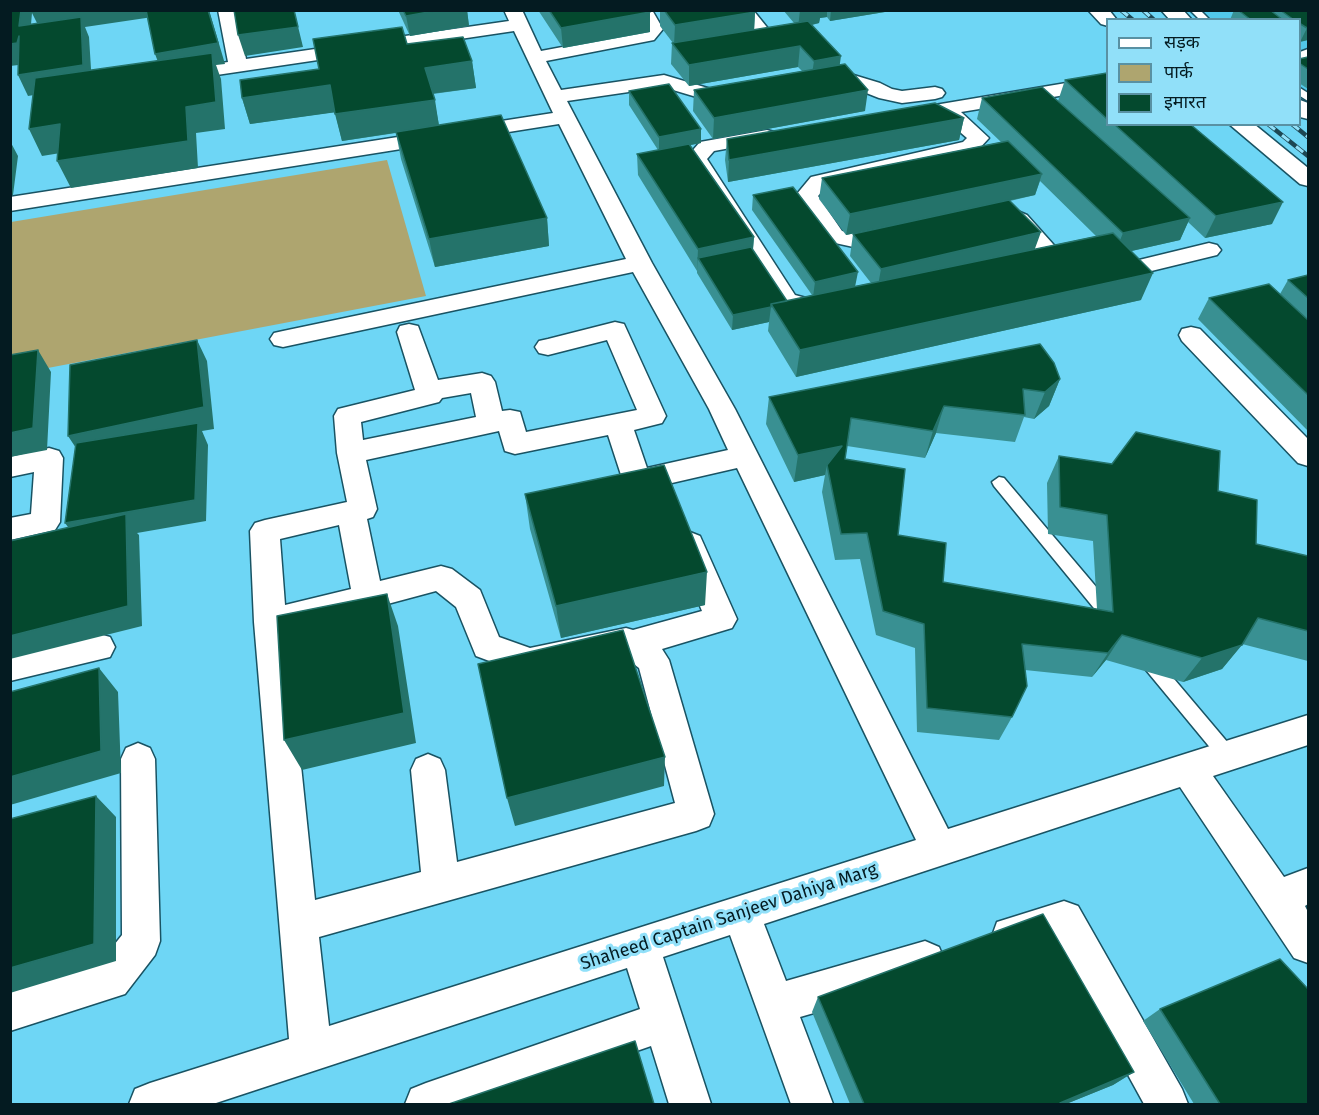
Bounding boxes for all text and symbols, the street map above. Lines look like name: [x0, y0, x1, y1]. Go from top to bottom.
legend: [1106, 18, 1301, 126]
text: सड़क: [1164, 31, 1200, 53]
text: पार्क: [1164, 61, 1193, 83]
text: इमारत: [1164, 91, 1206, 113]
street label: Shaheed Captain Sanjeev Dahiya Marg: [578, 859, 880, 975]

